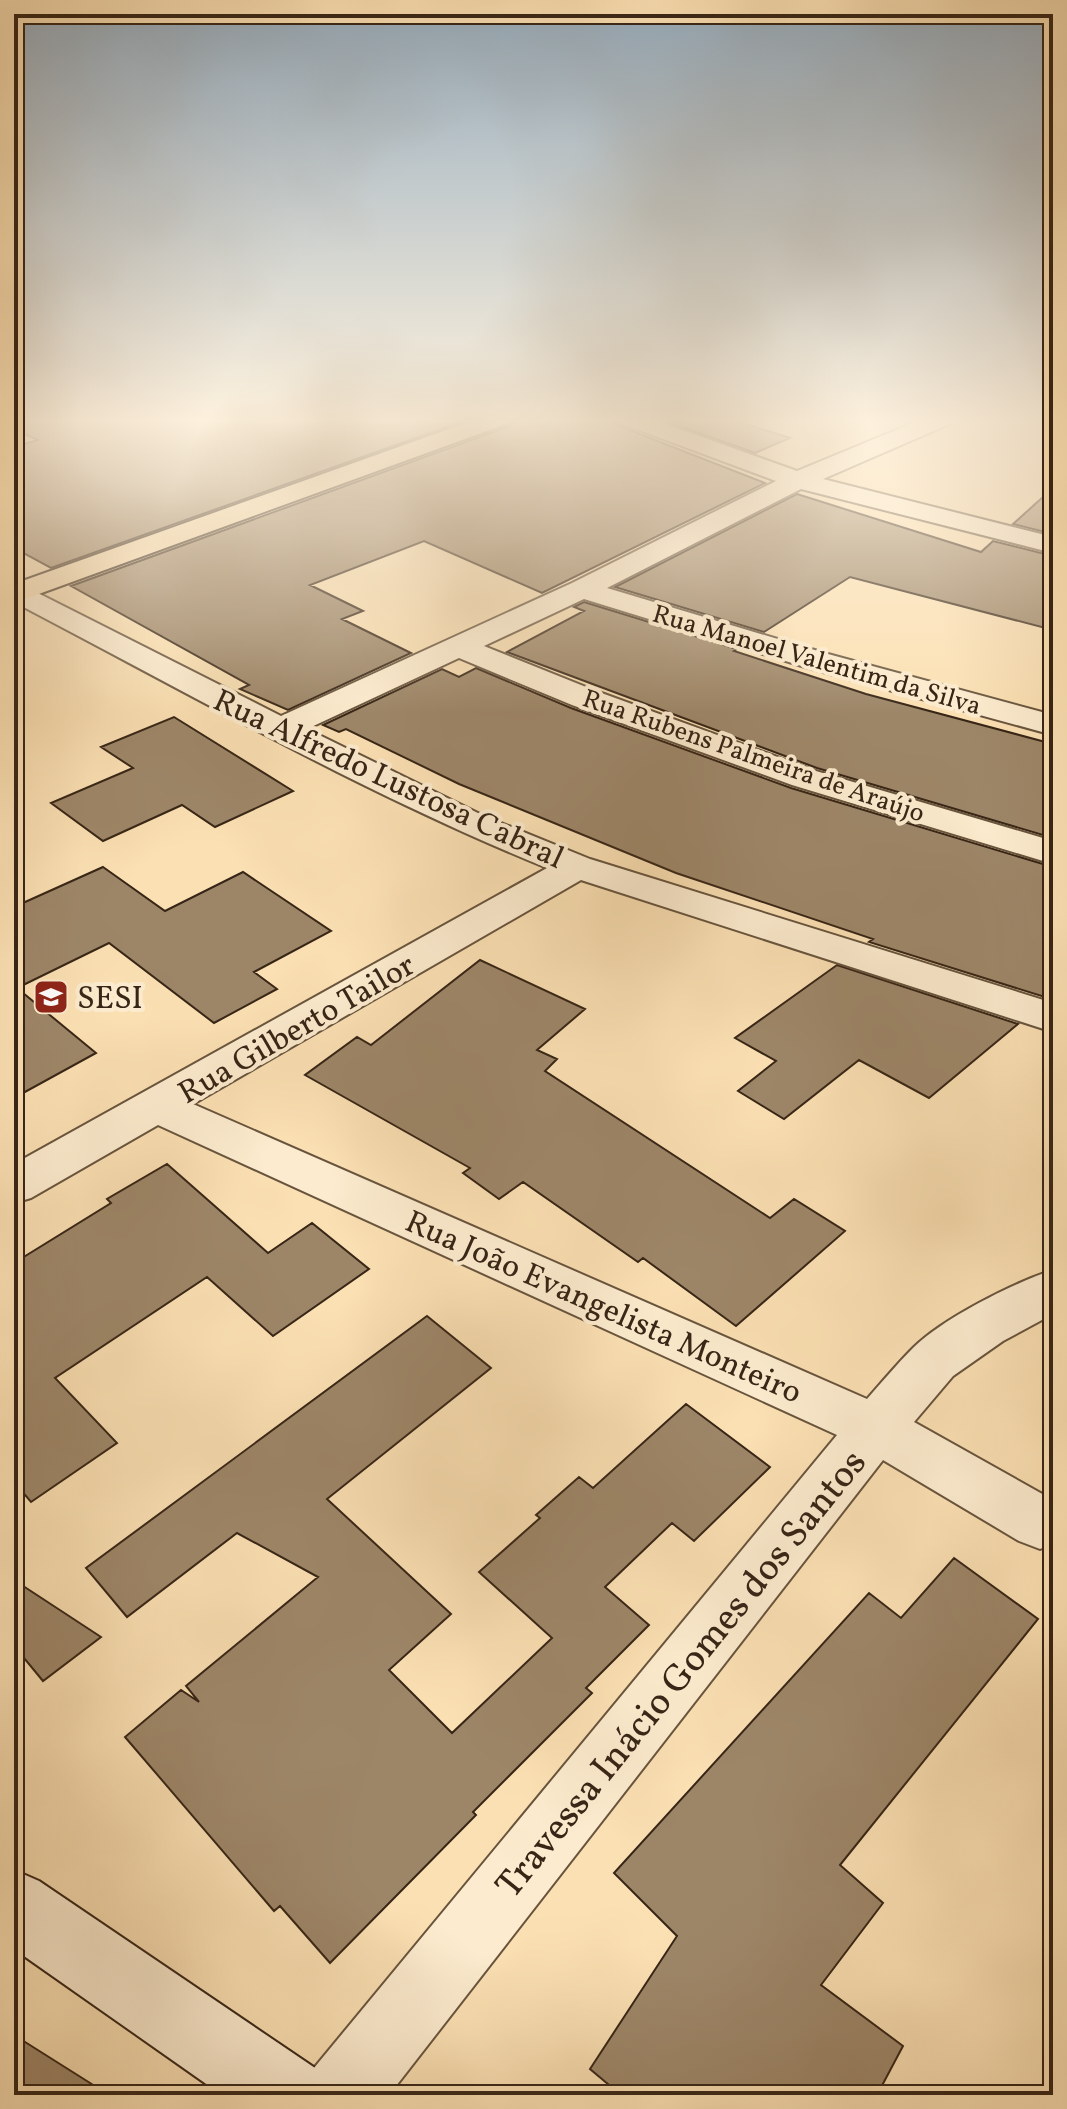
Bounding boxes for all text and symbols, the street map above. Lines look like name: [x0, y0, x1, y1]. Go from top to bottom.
street label: Rua Manoel Valentim da Silva: [648, 597, 985, 725]
street label: Rua Alfredo Lustosa Cabral: [205, 680, 570, 881]
street label: Rua Rubens Palmeira de Araújo: [577, 681, 929, 832]
street label: Rua Gilberto Tailor: [171, 945, 424, 1116]
school or university icon: SESI: [32, 978, 70, 1016]
place label: SESI: [77, 978, 143, 1022]
street label: Rua João Evangelista Monteiro: [398, 1201, 808, 1416]
street label: Travessa Inácio Gomes dos Santos: [485, 1440, 881, 1911]

